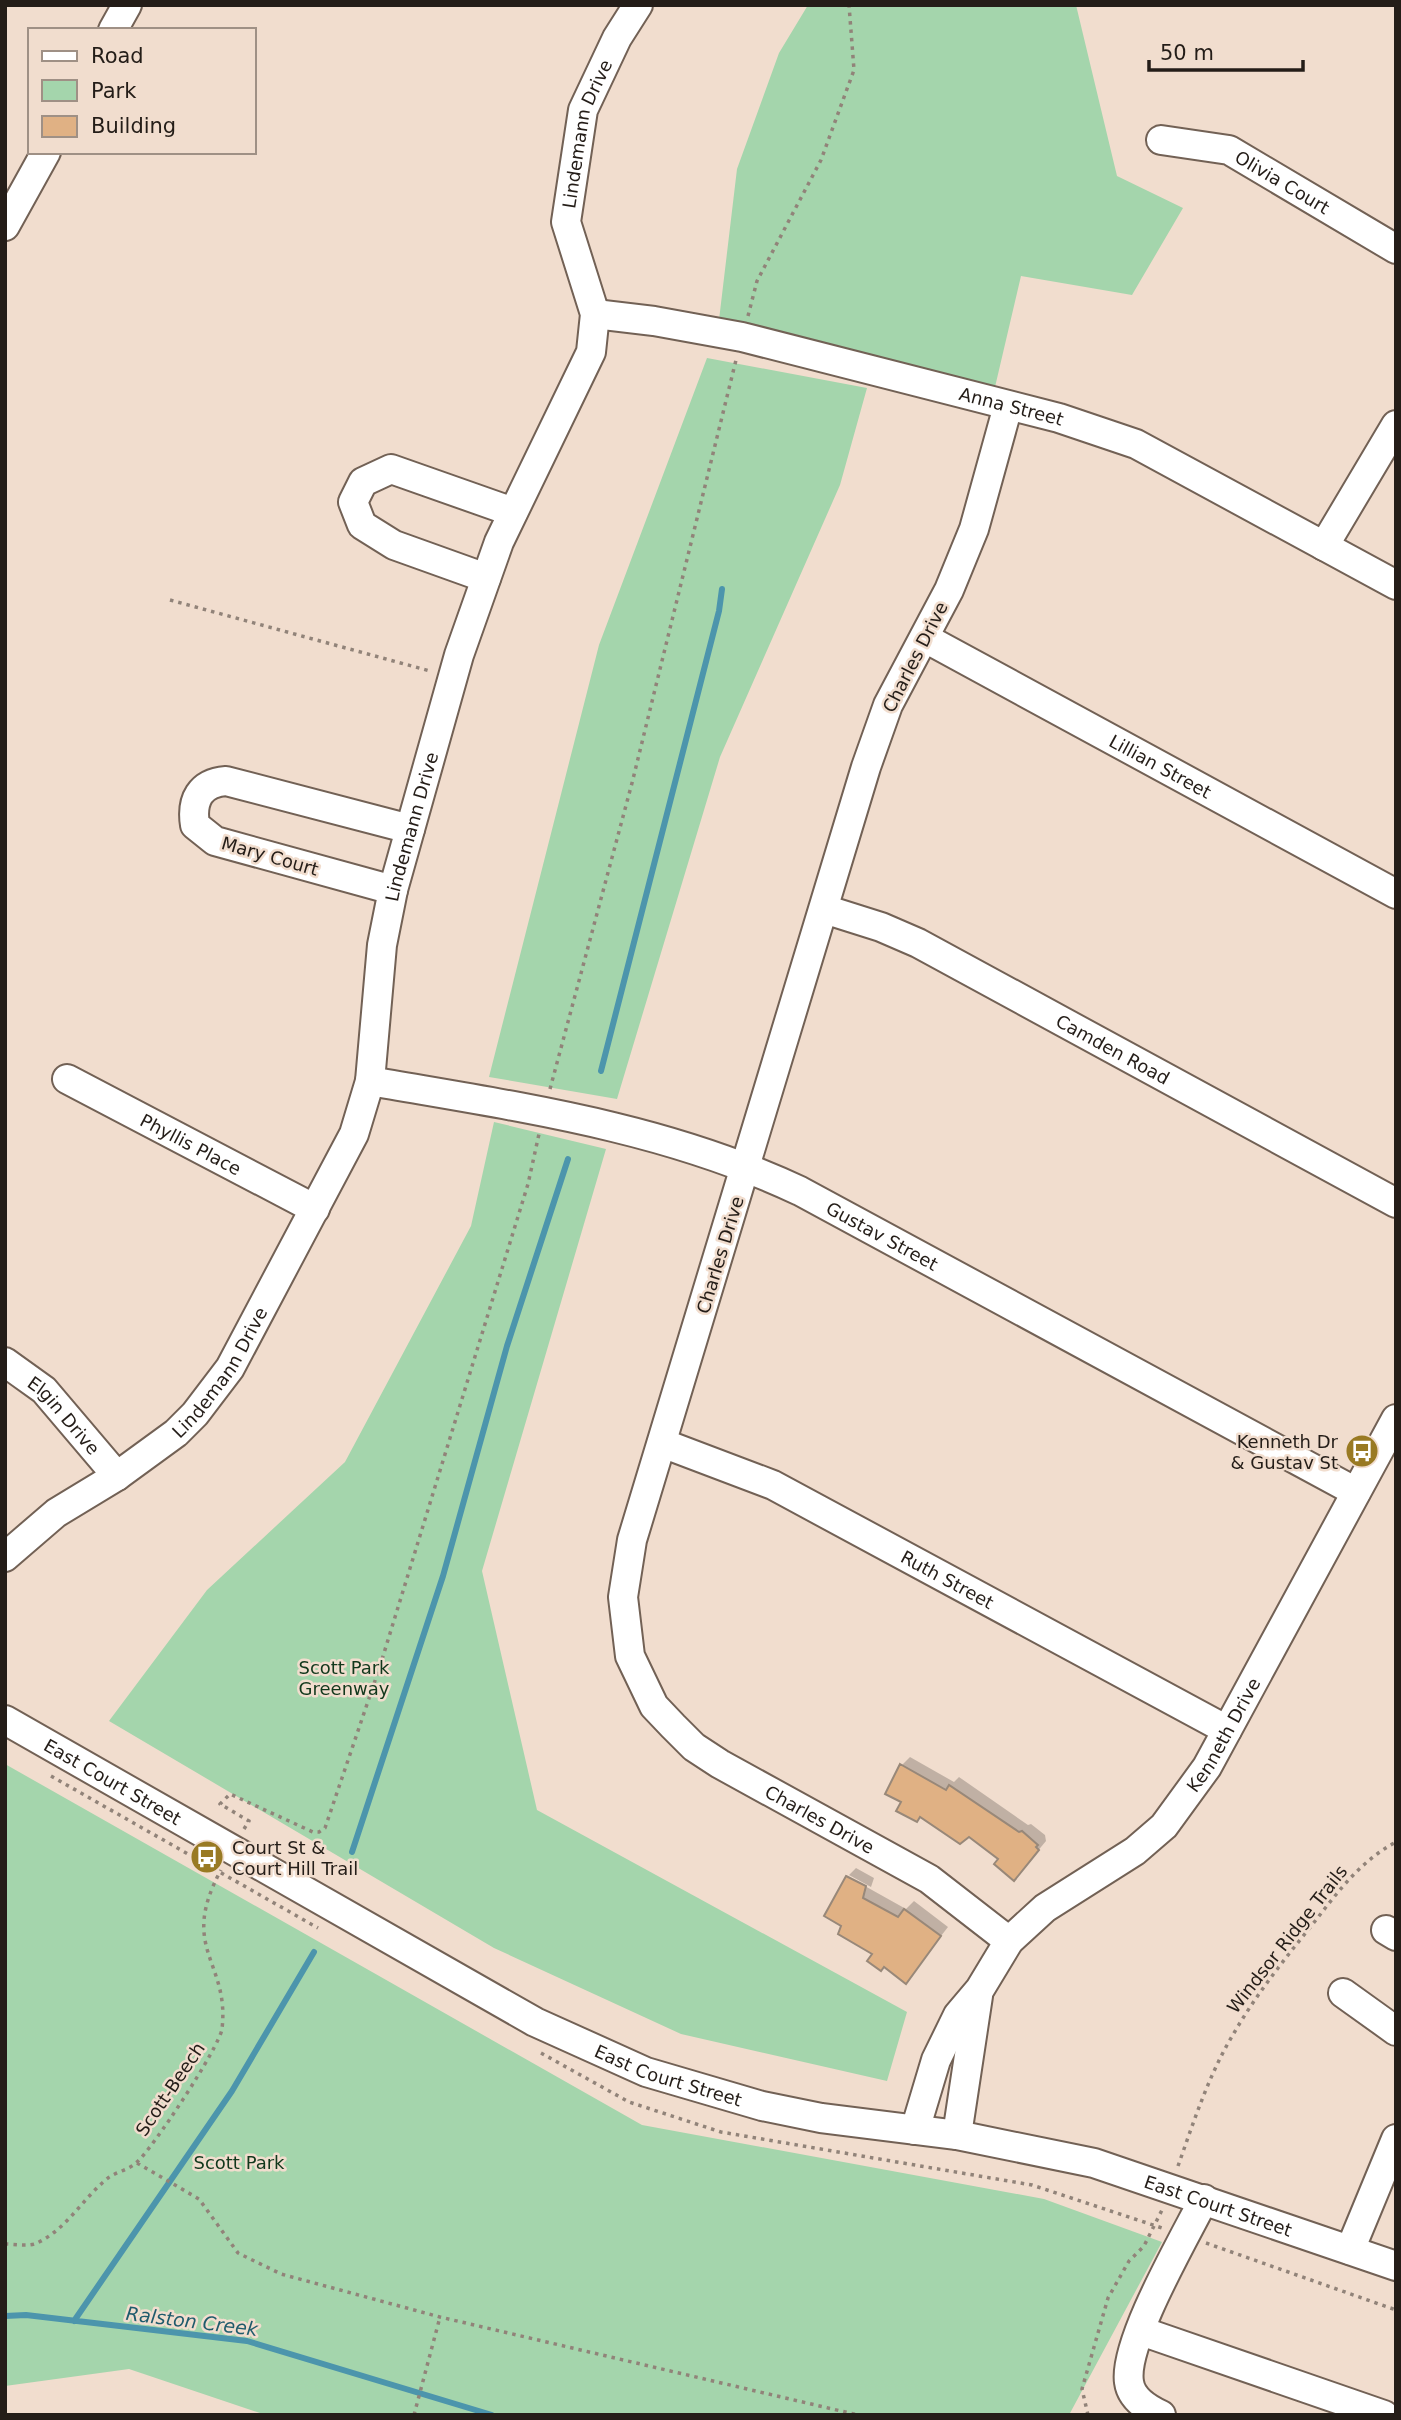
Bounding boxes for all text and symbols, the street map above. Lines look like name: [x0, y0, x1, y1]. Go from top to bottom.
legend: [28, 28, 256, 154]
scale bar: [1149, 28, 1303, 72]
text: 50 m: [1160, 41, 1214, 65]
text: Road: [91, 44, 144, 68]
street label: Lindemann Drive: [558, 56, 616, 210]
text: Park: [91, 79, 137, 103]
text: Building: [91, 114, 176, 138]
street label: Olivia Court: [1232, 146, 1334, 218]
street label: Anna Street: [957, 382, 1066, 429]
street label: Charles Drive: [878, 598, 952, 716]
street label: Lillian Street: [1106, 730, 1215, 802]
street label: Lindemann Drive: [380, 750, 442, 903]
street label: Mary Court: [219, 832, 321, 880]
street label: Camden Road: [1053, 1010, 1173, 1088]
street label: Phyllis Place: [137, 1109, 245, 1179]
street label: Charles Drive: [692, 1194, 748, 1316]
street label: Gustav Street: [823, 1197, 942, 1274]
street label: Lindemann Drive: [167, 1303, 271, 1442]
street label: Elgin Drive: [24, 1372, 104, 1459]
place label: Kenneth Dr & Gustav St: [1231, 1431, 1339, 1473]
bus stop icon: Kenneth Dr & Gustav St: [1343, 1432, 1381, 1470]
street label: Ruth Street: [898, 1546, 997, 1613]
park label: Scott Park Greenway: [298, 1657, 390, 1699]
street label: Kenneth Drive: [1182, 1674, 1264, 1796]
street label: East Court Street: [40, 1734, 185, 1829]
street label: Charles Drive: [761, 1780, 878, 1857]
place label: Court St & Court Hill Trail: [232, 1837, 358, 1879]
bus stop icon: Court St & Court Hill Trail: [188, 1838, 226, 1876]
street label: Windsor Ridge Trails: [1223, 1861, 1351, 2017]
street label: Scott-Beech: [131, 2038, 209, 2140]
street label: East Court Street: [592, 2040, 744, 2110]
park label: Scott Park: [193, 2152, 285, 2173]
street label: East Court Street: [1142, 2170, 1295, 2240]
water label: Ralston Creek: [125, 2302, 260, 2340]

